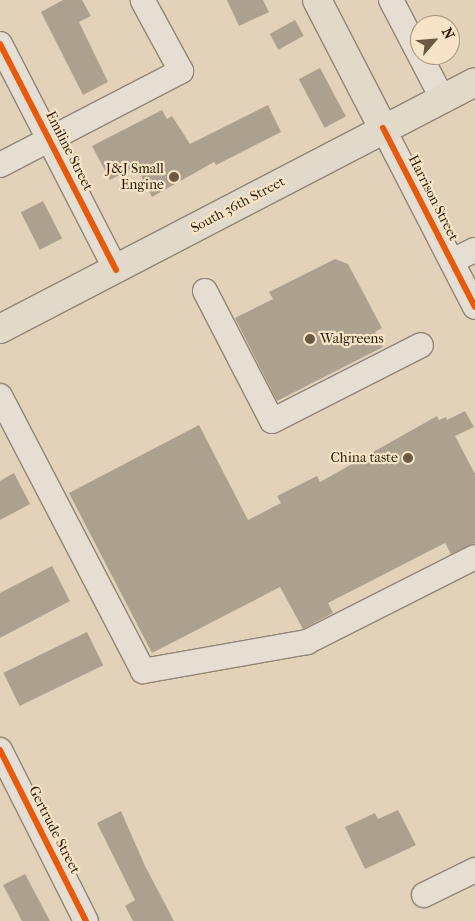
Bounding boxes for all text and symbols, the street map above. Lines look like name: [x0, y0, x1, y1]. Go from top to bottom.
north arrow: [410, 15, 460, 65]
text: N: [438, 25, 458, 42]
street label: Emiline Street: [42, 108, 96, 194]
street label: Harrison Street: [404, 152, 462, 244]
place label: J&J Small Engine: [106, 161, 164, 193]
marker: J&J Small Engine: [168, 171, 180, 183]
street label: South 36th Street: [188, 173, 288, 237]
place label: Walgreens: [320, 331, 384, 347]
marker: Walgreens: [304, 333, 316, 345]
place label: China taste: [330, 450, 398, 466]
marker: China taste: [402, 452, 414, 464]
street label: Gertrude Street: [25, 783, 83, 877]

